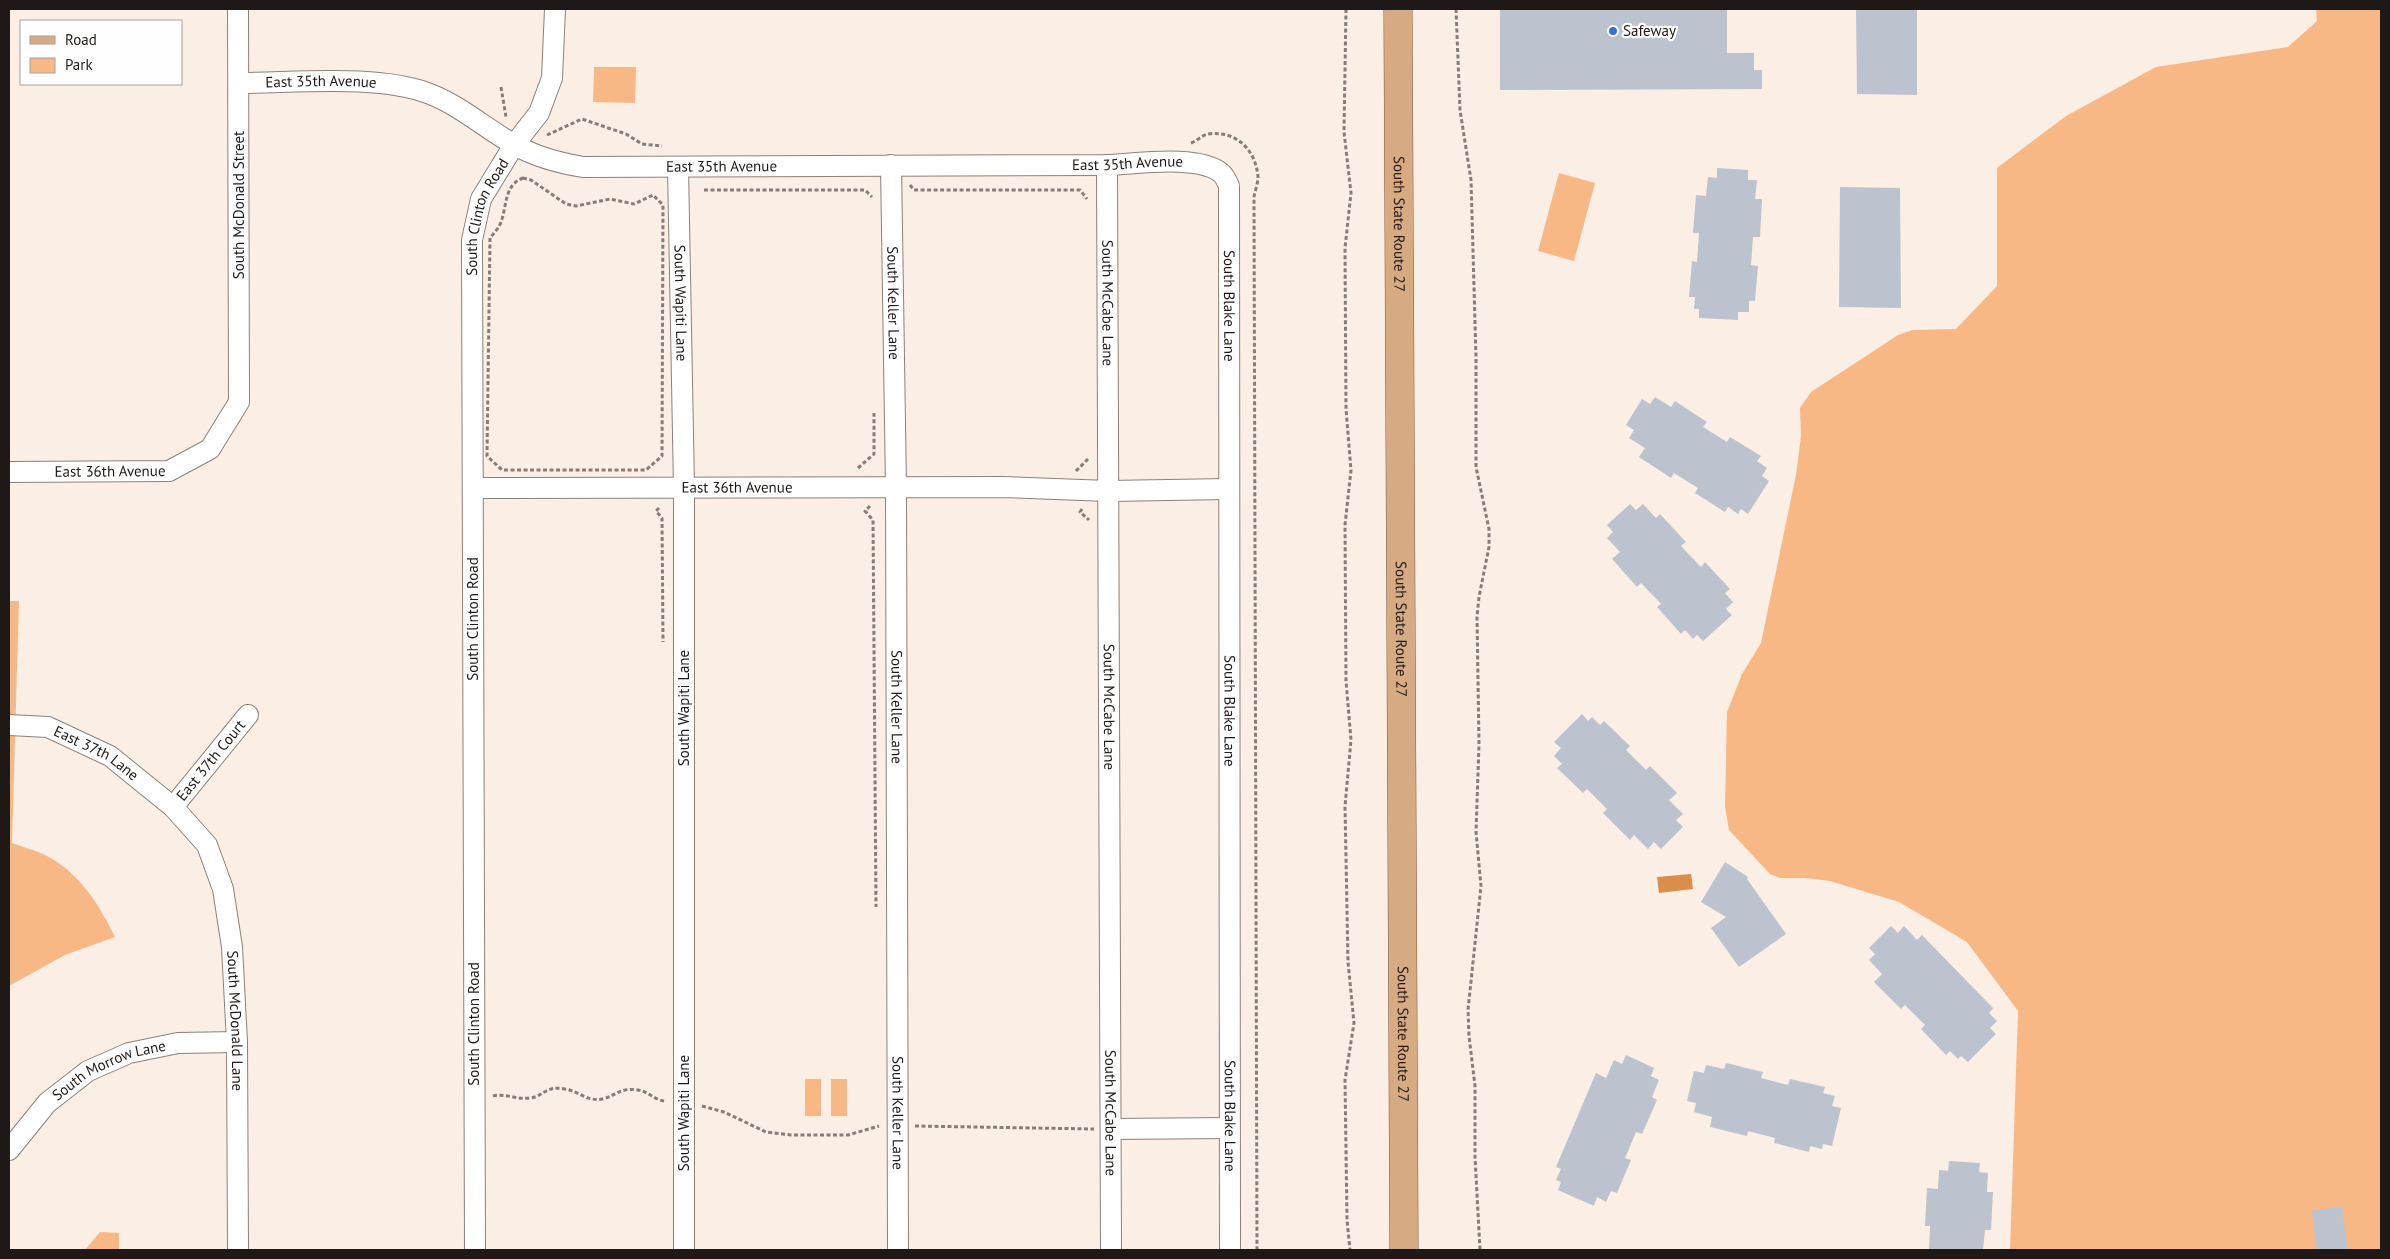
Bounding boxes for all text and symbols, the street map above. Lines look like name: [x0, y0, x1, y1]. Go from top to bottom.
legend: [20, 20, 182, 85]
place label: Safeway: [1623, 21, 1676, 40]
marker: Safeway: [1607, 25, 1619, 37]
text: Road: [65, 30, 97, 49]
text: Park: [65, 55, 93, 74]
street label: East 35th Avenue: [265, 71, 377, 92]
street label: South McDonald Street: [229, 131, 248, 279]
street label: East 35th Avenue: [1072, 151, 1183, 174]
street label: South Clinton Road: [462, 155, 513, 276]
street label: East 35th Avenue: [666, 156, 777, 176]
street label: South State Route 27: [1390, 156, 1409, 292]
street label: South McCabe Lane: [1098, 240, 1118, 366]
street label: South Wapiti Lane: [670, 245, 692, 361]
street label: South Keller Lane: [883, 246, 904, 360]
street label: South Blake Lane: [1220, 250, 1239, 362]
street label: East 36th Avenue: [54, 461, 166, 481]
street label: East 36th Avenue: [681, 477, 793, 497]
street label: South Clinton Road: [463, 557, 482, 681]
street label: South State Route 27: [1392, 561, 1411, 697]
street label: South McCabe Lane: [1100, 644, 1119, 770]
street label: South Wapiti Lane: [674, 650, 693, 766]
street label: South Keller Lane: [887, 650, 907, 764]
street label: South Blake Lane: [1220, 655, 1240, 767]
street label: East 37th Court: [172, 716, 249, 805]
street label: East 37th Lane: [51, 721, 143, 784]
street label: South McDonald Lane: [223, 950, 247, 1091]
street label: South Clinton Road: [464, 962, 483, 1086]
street label: South State Route 27: [1394, 966, 1413, 1102]
street label: South Morrow Lane: [48, 1036, 167, 1104]
street label: South McCabe Lane: [1101, 1050, 1121, 1176]
street label: South Wapiti Lane: [674, 1055, 693, 1171]
street label: South Keller Lane: [888, 1056, 908, 1170]
street label: South Blake Lane: [1221, 1060, 1240, 1172]

